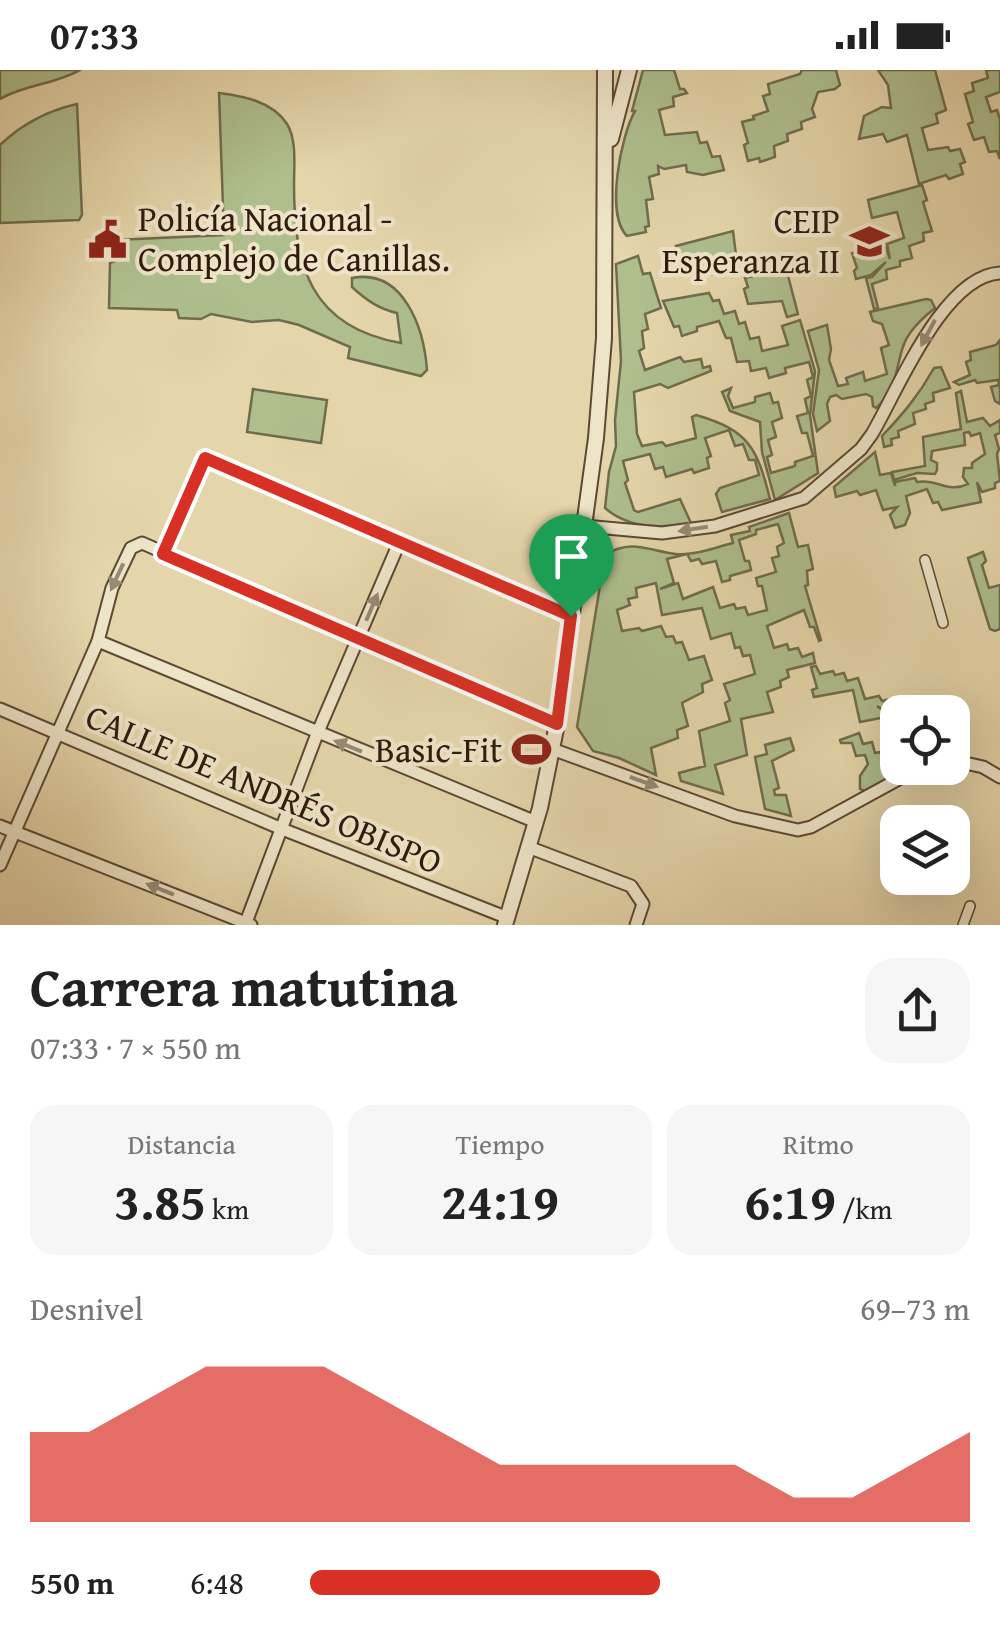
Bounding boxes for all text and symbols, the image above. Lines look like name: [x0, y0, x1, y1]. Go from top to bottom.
text: 07:33: [50, 7, 140, 63]
place label: Policía Nacional - Complejo de Canillas.: [138, 193, 450, 284]
place label: CEIP Esperanza II: [662, 195, 840, 286]
public building icon: Policía Nacional - Complejo de Canillas.: [87, 218, 129, 260]
school or university icon: CEIP Esperanza II: [849, 220, 891, 262]
one-way arrow: [920, 318, 937, 347]
pin: [529, 514, 614, 617]
one-way arrow: [676, 522, 708, 537]
icon: arrive: [544, 529, 599, 584]
one-way arrow: [109, 563, 126, 592]
one-way arrow: [364, 592, 380, 622]
street label: CALLE DE ANDRÉS OBISPO: [78, 690, 450, 887]
map controls: [880, 695, 970, 895]
button: locate: [880, 695, 970, 785]
place label: Basic-Fit: [375, 724, 502, 775]
sports icon: Basic-Fit: [511, 729, 553, 771]
one-way arrow: [333, 738, 363, 754]
one-way arrow: [630, 774, 660, 790]
button: layers: [880, 805, 970, 895]
one-way arrow: [145, 881, 175, 897]
text: Carrera matutina: [30, 946, 457, 1026]
button: share: [865, 958, 970, 1063]
text: 07:33 · 7 × 550 m: [30, 1024, 241, 1071]
text: Distancia: [127, 1123, 236, 1164]
text: Tiempo: [456, 1123, 544, 1164]
text: Ritmo: [783, 1123, 854, 1164]
text: 3.85: [114, 1164, 206, 1237]
text: 24:19: [441, 1164, 559, 1237]
text: 6:19: [744, 1164, 836, 1237]
text: km: [206, 1188, 249, 1229]
text: /km: [836, 1188, 892, 1229]
text: Desnivel: [30, 1285, 143, 1332]
text: 69–73 m: [860, 1285, 970, 1332]
text: 550 m: [30, 1559, 114, 1606]
text: 6:48: [190, 1559, 244, 1606]

